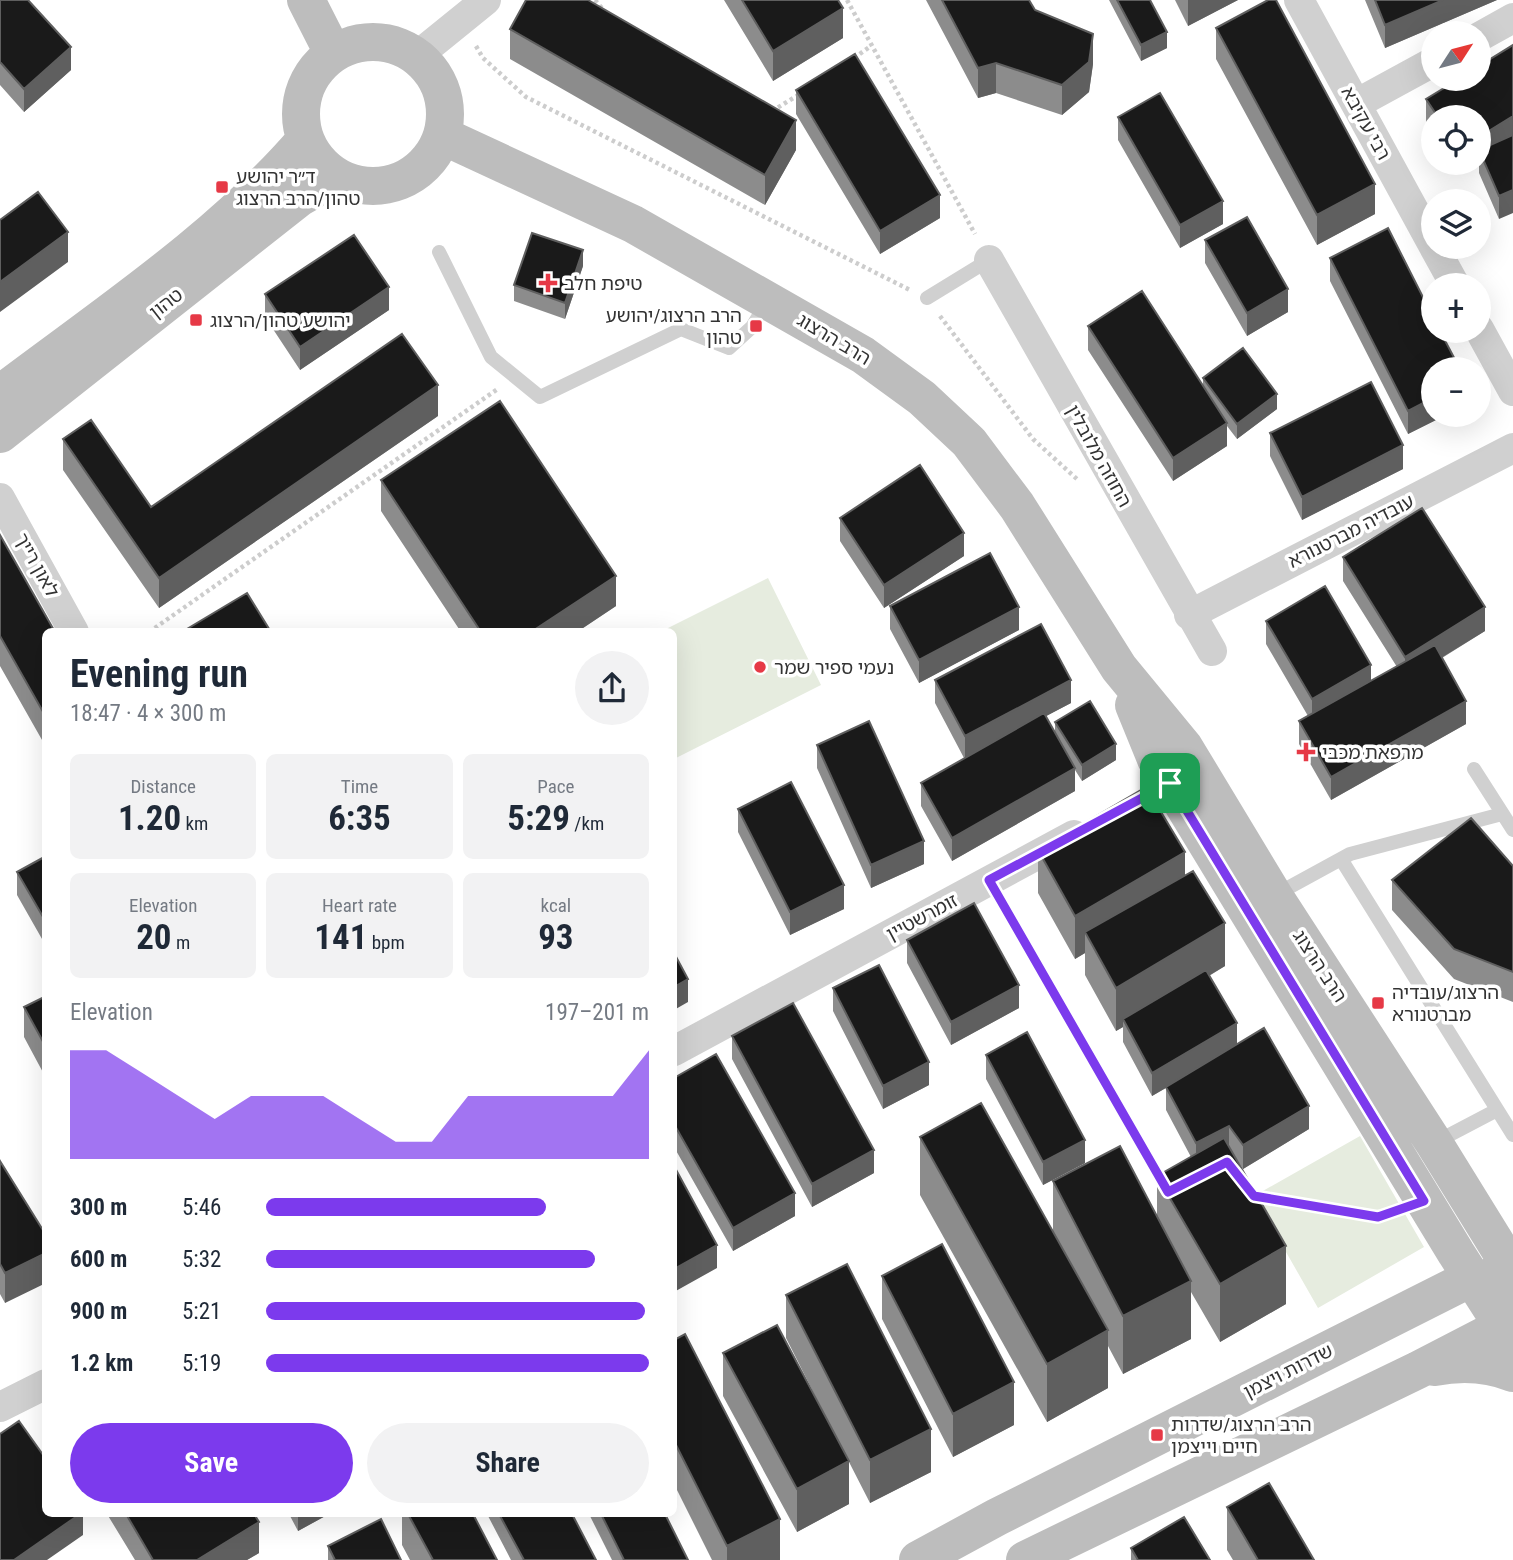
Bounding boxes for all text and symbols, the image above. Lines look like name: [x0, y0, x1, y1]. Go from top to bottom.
north arrow: [1421, 21, 1491, 91]
map controls: [1421, 21, 1491, 427]
street label: רבי עקיבא: [1336, 82, 1396, 164]
button: locate: [1421, 105, 1491, 175]
place label: ד״ר יהושע טהון/הרב הרצוג: [236, 165, 361, 210]
marker: ד״ר יהושע טהון/הרב הרצוג: [214, 179, 230, 195]
button: layers: [1421, 189, 1491, 259]
place label: טיפת חלב: [564, 272, 643, 295]
marker: טיפת חלב: [538, 273, 558, 293]
button: +: [1421, 273, 1491, 343]
street label: טהון: [145, 283, 187, 323]
place label: הרב הרצוג/יהושע טהון: [605, 304, 742, 349]
street label: הרב הרצוג: [793, 308, 875, 370]
place label: יהושע טהון/הרצוג: [210, 309, 351, 332]
marker: יהושע טהון/הרצוג: [188, 312, 204, 328]
marker: הרב הרצוג/יהושע טהון: [748, 318, 764, 334]
button: −: [1421, 357, 1491, 427]
street label: החוזה מלובלין: [1061, 401, 1137, 511]
street label: עובדיה מברטנורא: [1284, 489, 1418, 573]
street label: לאון רייך: [10, 529, 64, 601]
button: share: [575, 651, 649, 725]
text: Evening run: [70, 652, 248, 696]
place label: נעמי ספיר שמר: [774, 656, 894, 679]
marker: נעמי ספיר שמר: [752, 659, 768, 675]
text: 18:47 · 4 × 300 m: [70, 700, 226, 727]
place label: מרפאת מכבי: [1322, 741, 1423, 764]
marker: מרפאת מכבי: [1296, 742, 1316, 762]
pin: [1140, 753, 1200, 813]
icon: arrive: [1151, 764, 1189, 802]
text: Distance: [130, 775, 196, 798]
text: Time: [341, 775, 378, 798]
text: Pace: [537, 775, 574, 798]
text: 1.20: [118, 798, 181, 839]
text: 6:35: [328, 798, 391, 839]
text: 5:29: [507, 798, 570, 839]
text: km: [181, 812, 208, 835]
text: /km: [570, 812, 604, 835]
street label: זומרשטיין: [882, 889, 962, 945]
text: Elevation: [129, 894, 197, 917]
text: Heart rate: [322, 894, 397, 917]
text: kcal: [541, 894, 571, 917]
text: 20: [136, 917, 172, 958]
text: 141: [314, 917, 367, 958]
text: 93: [538, 917, 574, 958]
street label: הרב הרצוג: [1288, 926, 1352, 1006]
text: m: [172, 931, 190, 954]
text: bpm: [367, 931, 405, 954]
place label: הרצוג/עובדיה מברטנורא: [1392, 981, 1499, 1026]
marker: הרצוג/עובדיה מברטנורא: [1370, 995, 1386, 1011]
text: Elevation: [70, 999, 153, 1026]
text: 197–201 m: [545, 999, 649, 1026]
text: 300 m: [70, 1194, 127, 1221]
text: 5:46: [182, 1194, 221, 1221]
text: 600 m: [70, 1246, 127, 1273]
text: 5:32: [182, 1246, 221, 1273]
text: 900 m: [70, 1298, 127, 1325]
text: 5:21: [182, 1298, 221, 1325]
street label: שדרות ויצמן: [1239, 1339, 1337, 1403]
text: 1.2 km: [70, 1350, 133, 1377]
text: 5:19: [182, 1350, 221, 1377]
place label: הרב הרצוג/שדרות חיים וייצמן: [1171, 1413, 1312, 1458]
button: Save: [70, 1423, 353, 1503]
button: Share: [367, 1423, 649, 1503]
marker: הרב הרצוג/שדרות חיים וייצמן: [1149, 1427, 1165, 1443]

